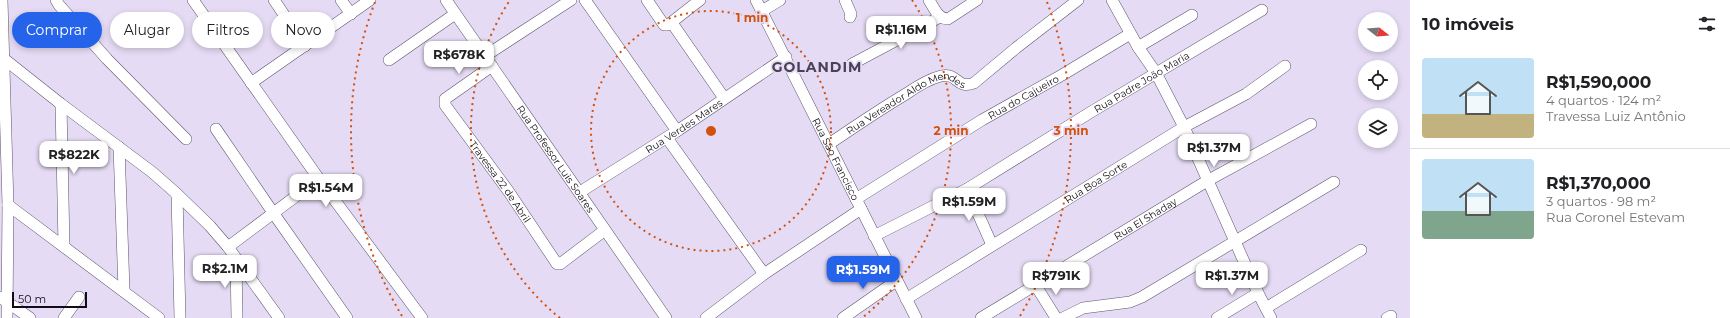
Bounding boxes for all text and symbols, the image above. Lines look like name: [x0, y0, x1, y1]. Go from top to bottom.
text: 1 min: [736, 10, 768, 25]
chip: Comprar: [12, 12, 102, 48]
chip: Alugar: [110, 12, 184, 48]
chip: Filtros: [192, 12, 263, 48]
chip: Novo: [271, 12, 335, 48]
north arrow: [1358, 12, 1398, 52]
map controls: [1358, 12, 1398, 148]
icon: filters: [1696, 13, 1718, 35]
text: 10 imóveis: [1422, 14, 1514, 34]
pin: R$1.16M: [864, 16, 938, 50]
text: R$1.16M: [875, 21, 927, 37]
pin: R$678K: [426, 41, 492, 75]
text: R$678K: [433, 46, 485, 62]
street label: Rua Padre João Maria: [1092, 49, 1192, 116]
district label: GOLANDIM: [772, 58, 862, 76]
button: locate: [1358, 60, 1398, 100]
street label: Rua Vereador Aldo Mendes: [844, 69, 967, 137]
street label: Rua do Cajueiro: [986, 72, 1061, 122]
text: R$1,590,000: [1546, 72, 1651, 92]
icon: home: [1454, 74, 1502, 122]
text: 4 quartos · 124 m²: [1546, 92, 1661, 108]
street label: Rua Verdes Mares: [643, 96, 725, 156]
street label: Rua Professor Luis Soares: [514, 103, 597, 215]
button: layers: [1358, 108, 1398, 148]
text: Travessa Luiz Antônio: [1546, 108, 1686, 124]
street label: Rua São Francisco: [809, 116, 862, 203]
text: 2 min: [934, 123, 968, 138]
text: 3 min: [1053, 123, 1089, 138]
centre of rings: [704, 124, 718, 138]
pin: R$1.37M: [1177, 134, 1251, 168]
street label: Travessa 22 de Abril: [467, 138, 534, 225]
text: R$1.37M: [1187, 139, 1241, 155]
pin: R$822K: [41, 141, 107, 175]
text: R$822K: [48, 146, 100, 162]
street label: Rua Boa Sorte: [1062, 158, 1130, 206]
text: R$1,370,000: [1546, 173, 1651, 193]
pin: R$1.54M: [289, 174, 363, 208]
icon: home: [1454, 175, 1502, 223]
text: R$1.54M: [298, 179, 354, 195]
pin: R$1.59M: [932, 188, 1006, 222]
text: R$1.59M: [942, 193, 996, 209]
text: 3 quartos · 98 m²: [1546, 193, 1656, 209]
street label: Rua El Shaday: [1112, 195, 1180, 243]
text: Rua Coronel Estevam: [1546, 209, 1685, 225]
pin: R$2.1M: [192, 255, 258, 289]
pin: R$1.59M: [826, 256, 900, 290]
text: R$2.1M: [202, 260, 248, 276]
text: R$1.59M: [836, 261, 890, 277]
pin: R$791K: [1023, 262, 1089, 296]
pin: R$1.37M: [1195, 262, 1269, 296]
text: R$791K: [1032, 267, 1080, 283]
text: R$1.37M: [1205, 267, 1259, 283]
scale bar: [12, 290, 87, 309]
text: 50 m: [18, 292, 46, 306]

